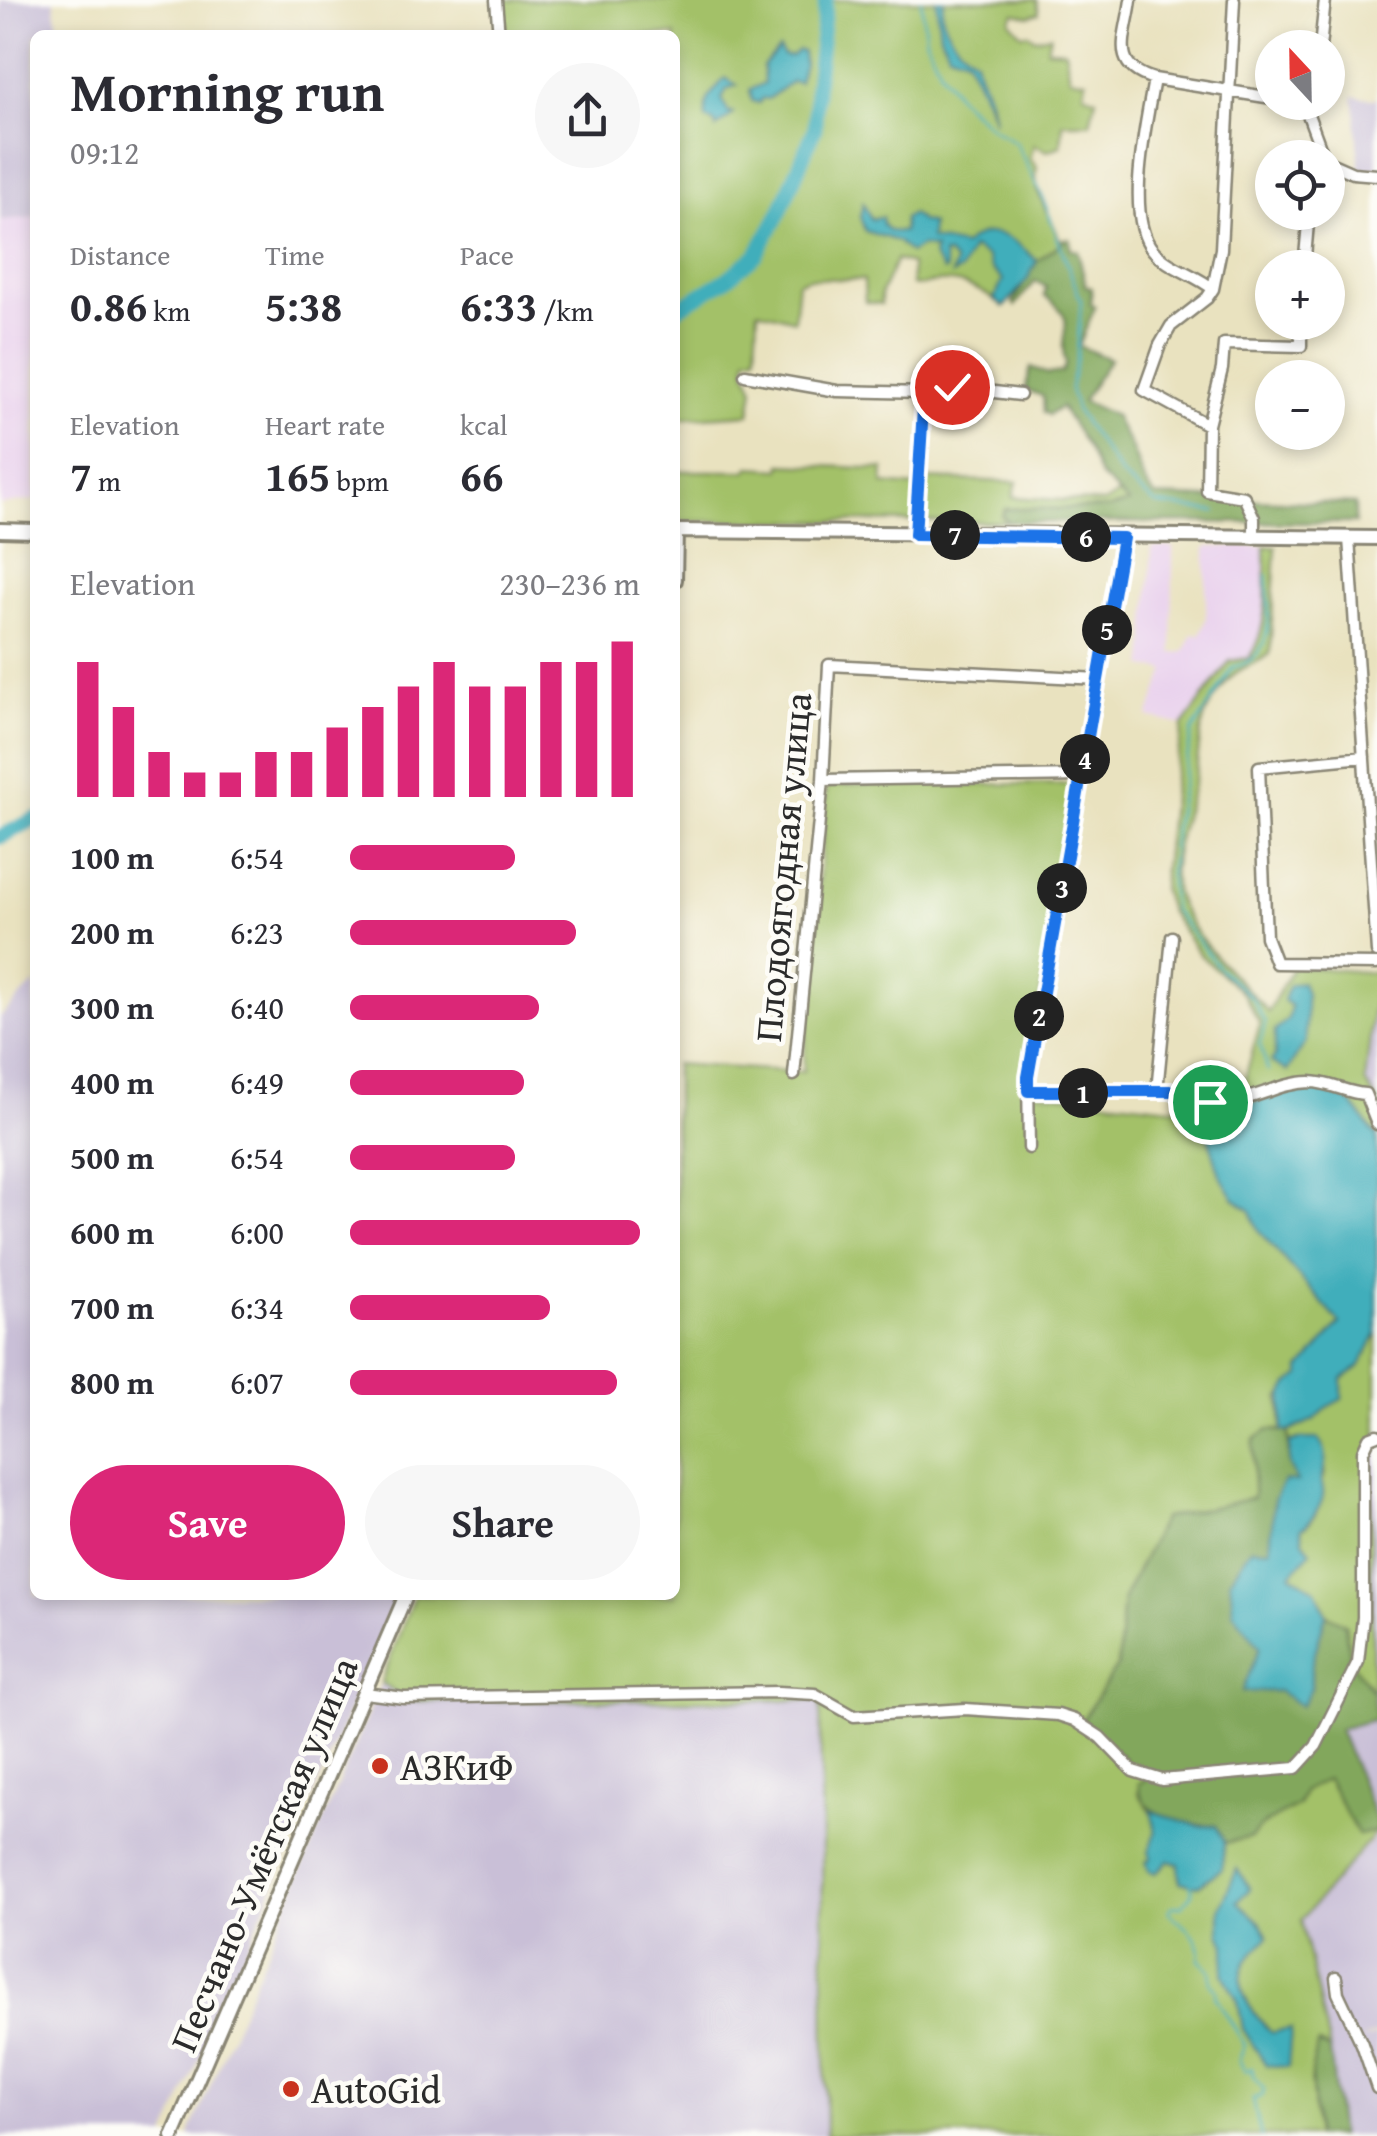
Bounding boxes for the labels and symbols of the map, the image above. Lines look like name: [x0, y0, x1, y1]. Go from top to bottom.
north arrow: [1255, 30, 1345, 120]
pin: [910, 345, 995, 430]
pin: 7: [930, 510, 980, 560]
pin: 6: [1061, 512, 1111, 562]
pin: 5: [1082, 605, 1132, 655]
street label: Плодоягодная улица: [739, 690, 825, 1044]
pin: 4: [1060, 734, 1110, 784]
pin: 3: [1037, 863, 1087, 913]
pin: 2: [1014, 991, 1064, 1041]
pin: [1168, 1060, 1253, 1145]
pin: 1: [1058, 1068, 1108, 1118]
street label: Песчано-Умётская улица: [154, 1648, 372, 2060]
place label: АЗКиФ: [400, 1738, 513, 1794]
marker: АЗКиФ: [369, 1755, 391, 1777]
place label: AutoGid: [311, 2061, 441, 2117]
marker: AutoGid: [280, 2078, 302, 2100]

